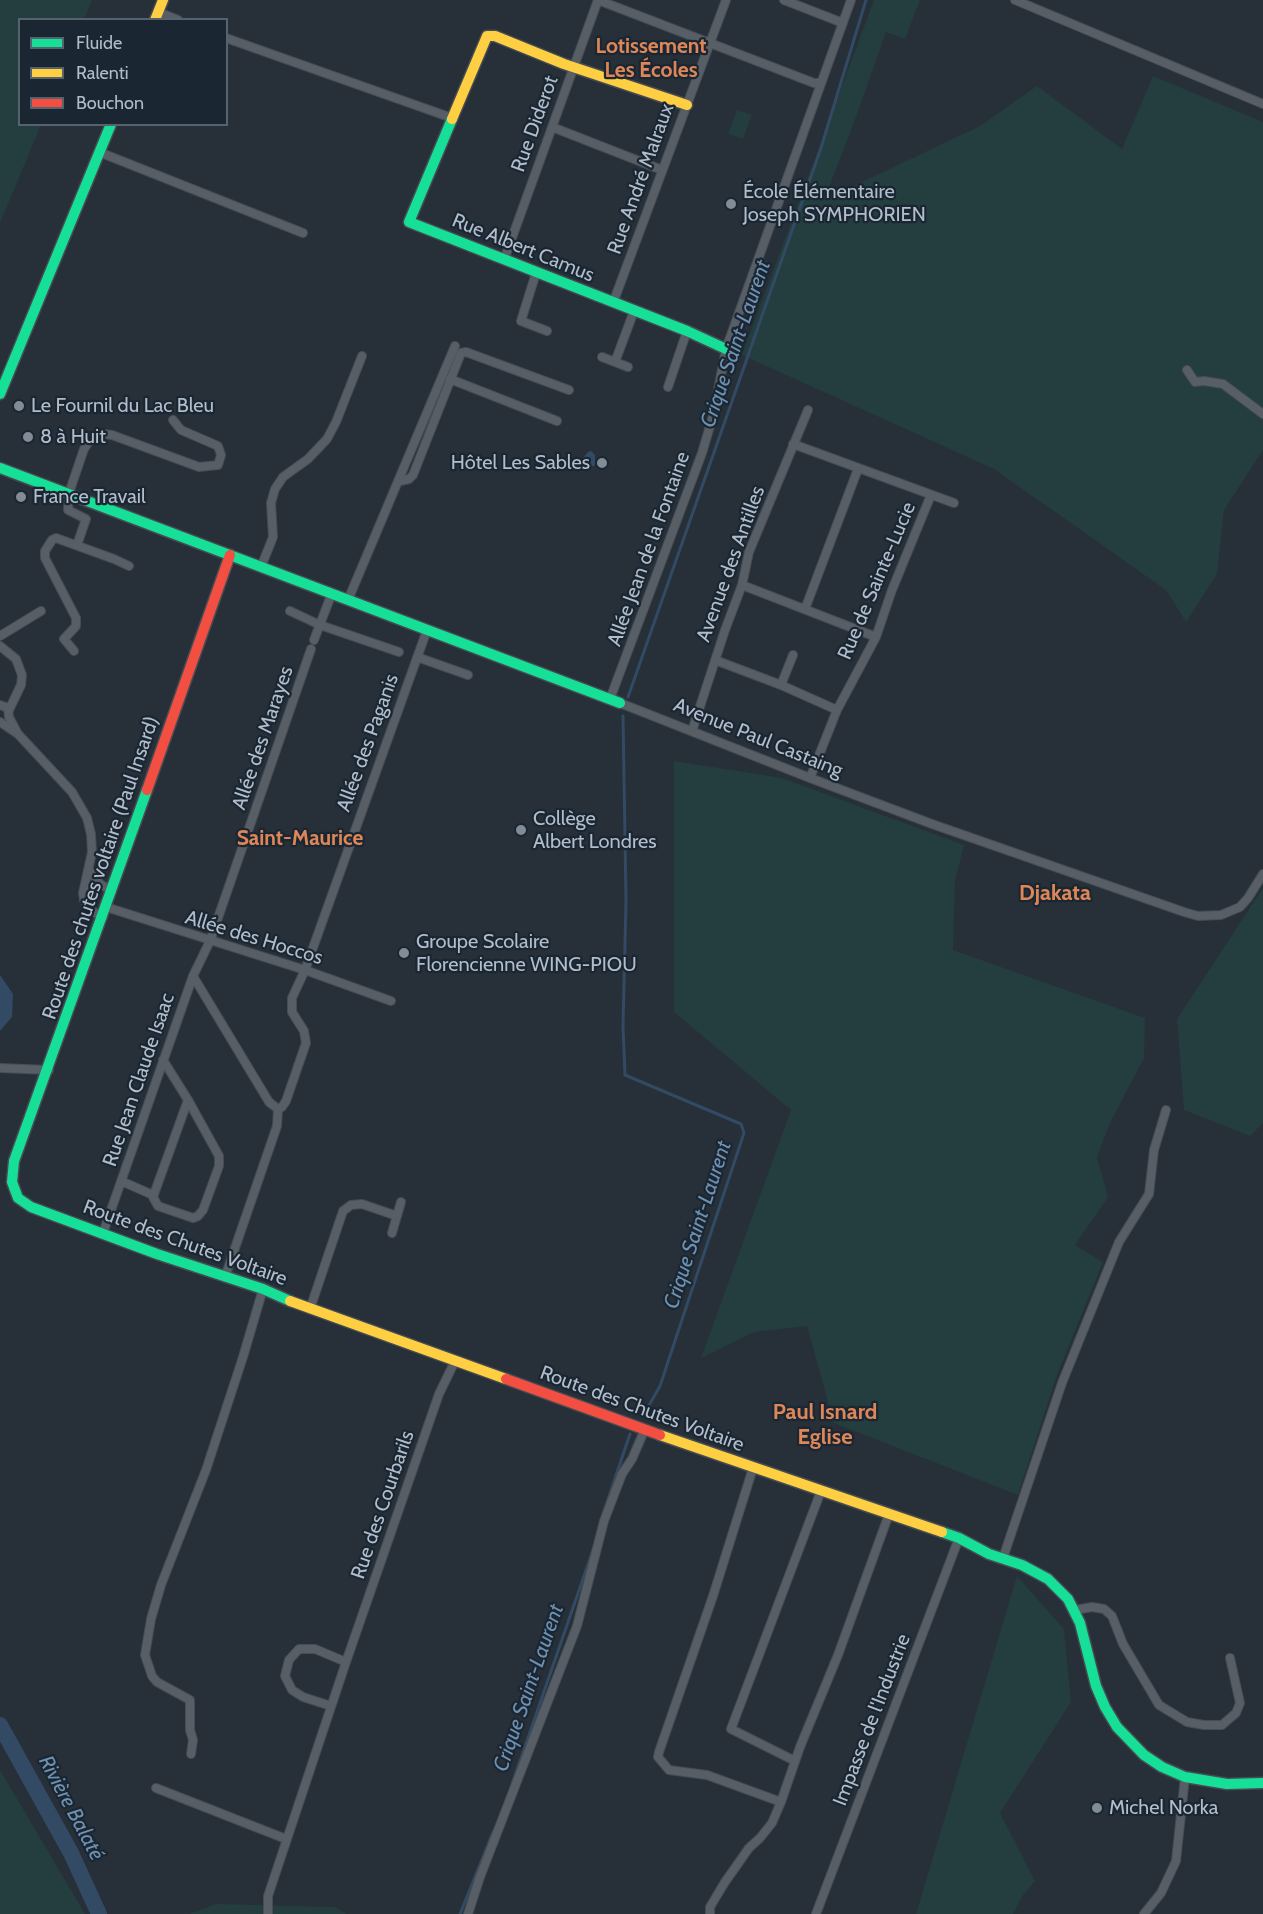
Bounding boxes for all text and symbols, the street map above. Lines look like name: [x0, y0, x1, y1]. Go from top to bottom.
legend: [18, 18, 228, 126]
text: Fluide: [76, 32, 122, 54]
district label: Lotissement Les Écoles: [596, 34, 706, 84]
text: Ralenti: [76, 62, 129, 84]
street label: Rue Diderot: [507, 73, 563, 175]
text: Bouchon: [76, 92, 144, 114]
street label: Rue André Malraux: [603, 100, 679, 258]
place label: École Élémentaire Joseph SYMPHORIEN: [743, 180, 926, 227]
marker: École Élémentaire Joseph SYMPHORIEN: [724, 197, 738, 211]
street label: Rue Albert Camus: [448, 209, 598, 287]
water label: Crique Saint-Laurent: [696, 257, 776, 431]
place label: Le Fournil du Lac Bleu: [31, 394, 214, 418]
marker: Le Fournil du Lac Bleu: [12, 399, 26, 413]
place label: 8 à Huit: [40, 425, 106, 449]
marker: 8 à Huit: [21, 430, 35, 444]
street label: Allée Jean de la Fontaine: [603, 449, 695, 649]
place label: Hôtel Les Sables: [451, 451, 590, 475]
marker: Hôtel Les Sables: [595, 456, 609, 470]
street label: Avenue des Antilles: [692, 483, 770, 645]
place label: France Travail: [33, 485, 146, 509]
marker: France Travail: [14, 490, 28, 504]
street label: Rue de Sainte-Lucie: [833, 499, 921, 663]
street label: Allée des Marayes: [227, 663, 299, 813]
street label: Allée des Paganis: [332, 671, 404, 815]
street label: Avenue Paul Castaing: [670, 693, 846, 783]
street label: Route des chutes voltaire (Paul Insard): [38, 713, 164, 1023]
place label: Collège Albert Londres: [533, 807, 656, 854]
marker: Collège Albert Londres: [514, 823, 528, 837]
district label: Saint-Maurice: [237, 826, 363, 852]
district label: Djakata: [1019, 881, 1091, 907]
street label: Allée des Hoccos: [182, 906, 326, 970]
place label: Groupe Scolaire Florencienne WING-PIOU: [416, 930, 637, 977]
marker: Groupe Scolaire Florencienne WING-PIOU: [397, 946, 411, 960]
street label: Rue Jean Claude Isaac: [98, 990, 180, 1170]
water label: Crique Saint-Laurent: [659, 1138, 737, 1312]
street label: Route des Chutes Voltaire: [80, 1195, 290, 1291]
street label: Route des Chutes Voltaire: [537, 1361, 747, 1457]
district label: Paul Isnard Eglise: [773, 1400, 877, 1452]
street label: Rue des Courbarils: [346, 1428, 420, 1582]
water label: Crique Saint-Laurent: [489, 1601, 569, 1775]
street label: Impasse de l'Industrie: [828, 1631, 916, 1809]
water label: Rivière Balaté: [33, 1751, 109, 1865]
place label: Michel Norka: [1109, 1796, 1218, 1820]
marker: Michel Norka: [1090, 1801, 1104, 1815]

